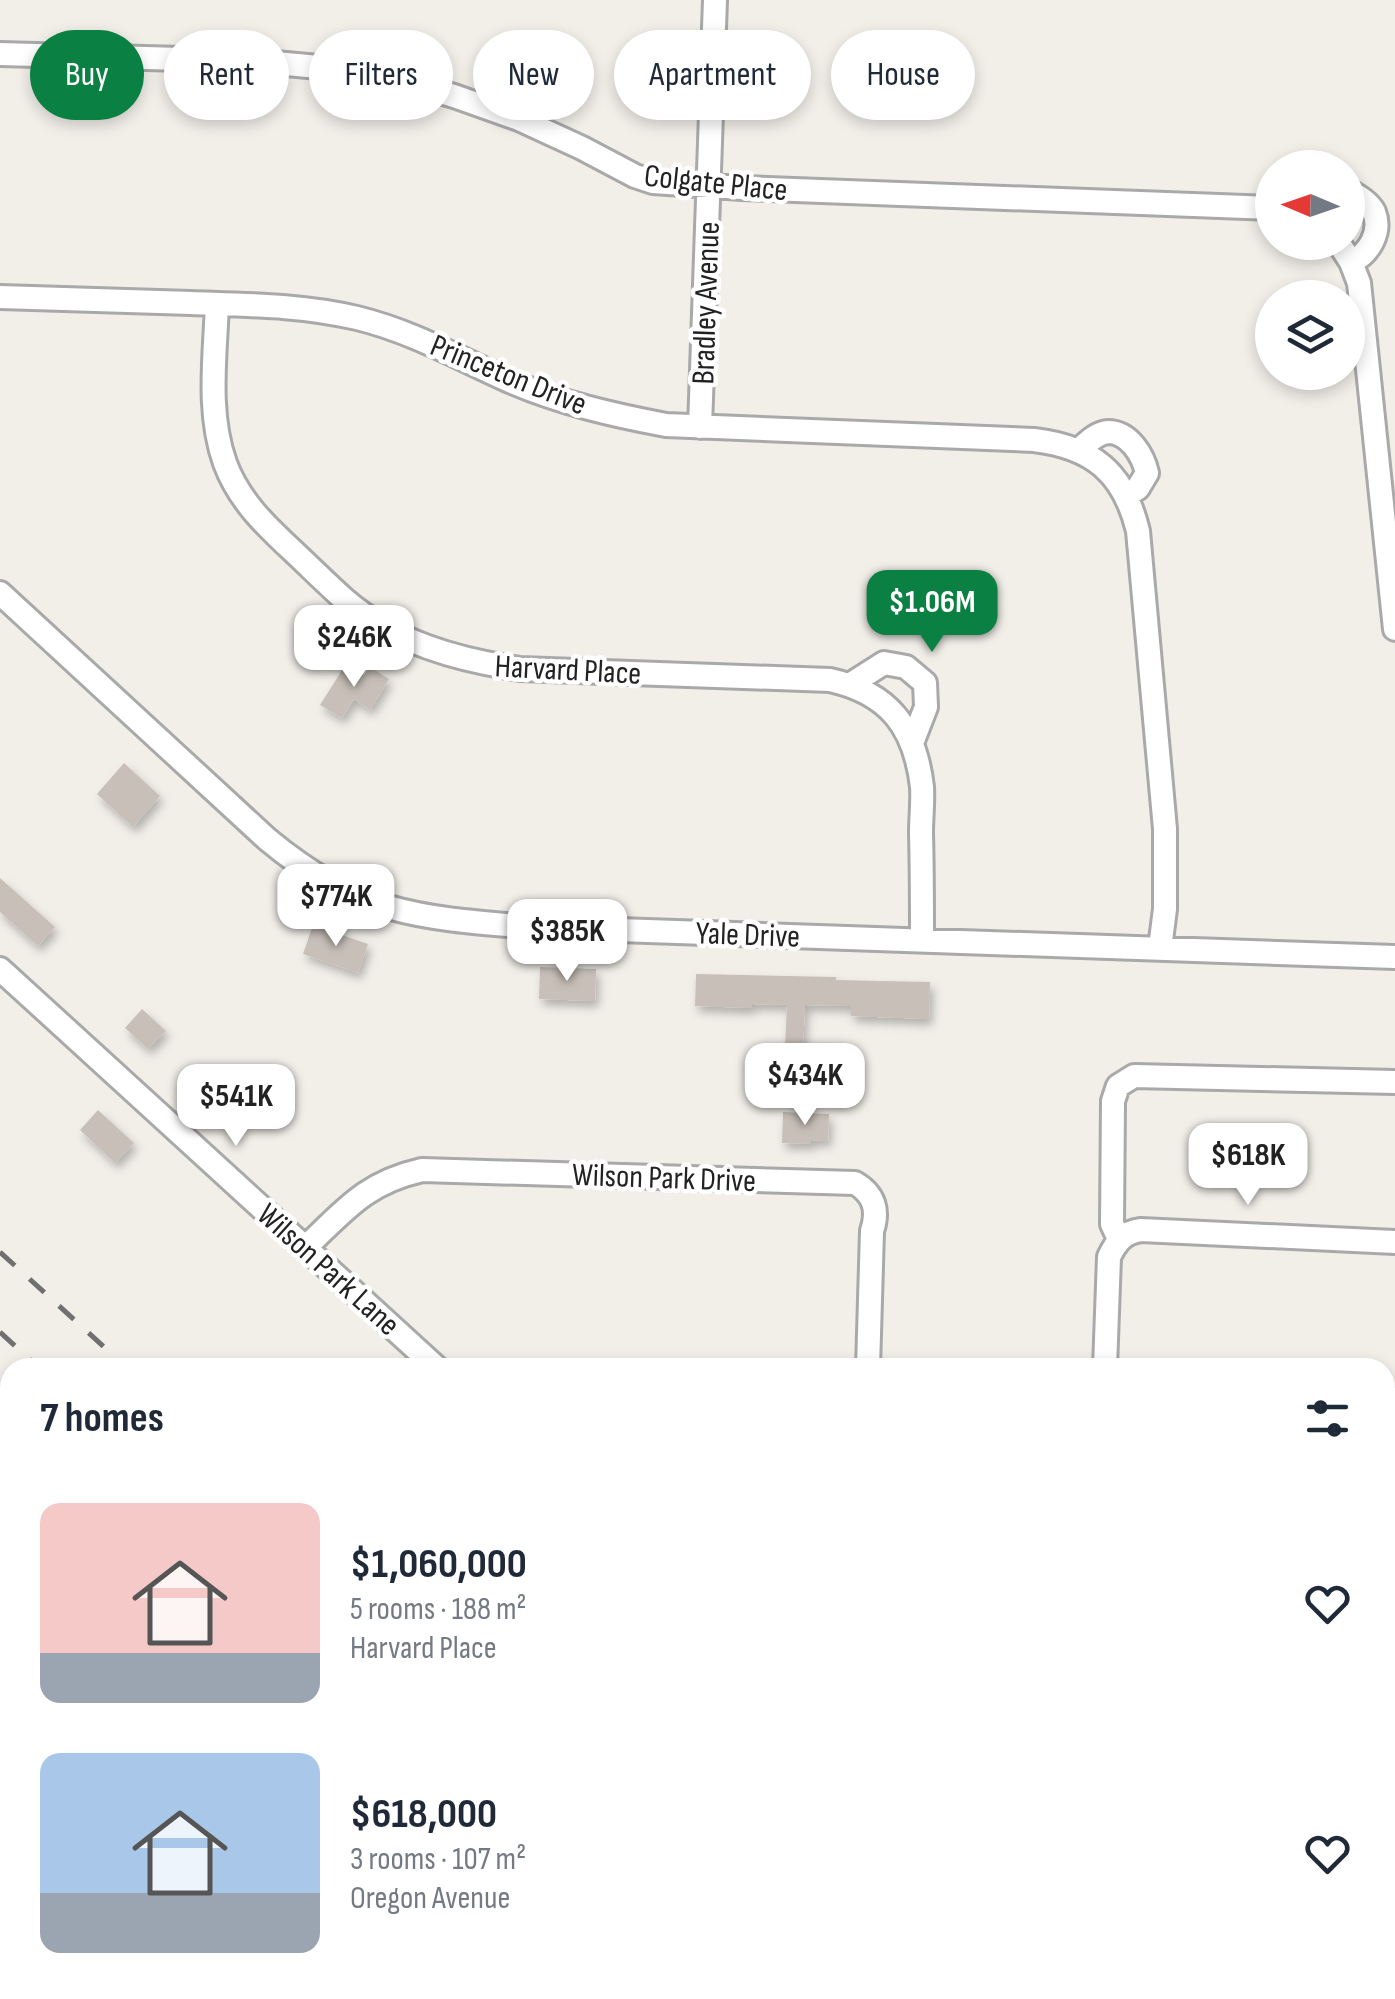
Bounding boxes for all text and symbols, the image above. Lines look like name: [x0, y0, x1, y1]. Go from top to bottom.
chip: Buy: [30, 30, 144, 120]
chip: Rent: [164, 30, 289, 120]
chip: Filters: [309, 30, 453, 120]
chip: New: [473, 30, 594, 120]
chip: Apartment: [614, 30, 811, 120]
chip: House: [831, 30, 975, 120]
north arrow: [1255, 150, 1365, 260]
map controls: [1255, 150, 1365, 390]
street label: Colgate Place: [642, 157, 789, 210]
street label: Bradley Avenue: [684, 221, 729, 385]
button: layers: [1255, 280, 1365, 390]
street label: Princeton Drive: [425, 326, 592, 424]
pin: $1.06M: [851, 570, 1013, 655]
text: $1.06M: [889, 583, 975, 622]
pin: $246K: [284, 605, 424, 690]
text: $246K: [316, 618, 392, 657]
street label: Harvard Place: [494, 647, 642, 694]
pin: $774K: [266, 864, 406, 949]
text: $774K: [299, 877, 373, 916]
pin: $385K: [497, 899, 637, 984]
text: $385K: [529, 912, 605, 951]
street label: Yale Drive: [695, 914, 801, 957]
pin: $434K: [735, 1043, 875, 1128]
text: $434K: [767, 1056, 843, 1095]
pin: $541K: [166, 1064, 306, 1149]
text: $541K: [199, 1077, 273, 1116]
pin: $618K: [1178, 1123, 1318, 1208]
text: $618K: [1211, 1136, 1285, 1175]
street label: Wilson Park Drive: [571, 1156, 757, 1201]
street label: Wilson Park Lane: [248, 1196, 408, 1344]
icon: filters: [1300, 1391, 1355, 1446]
text: 7 homes: [40, 1393, 164, 1444]
text: $1,060,000: [350, 1539, 527, 1590]
icon: home: [120, 1543, 240, 1663]
icon: heart: [1300, 1576, 1355, 1631]
text: 5 rooms · 188 m²: [350, 1590, 527, 1629]
text: Harvard Place: [350, 1629, 497, 1668]
text: $618,000: [350, 1789, 497, 1840]
icon: home: [120, 1793, 240, 1913]
icon: heart: [1300, 1826, 1355, 1881]
text: 3 rooms · 107 m²: [350, 1840, 526, 1879]
text: Oregon Avenue: [350, 1879, 510, 1918]

